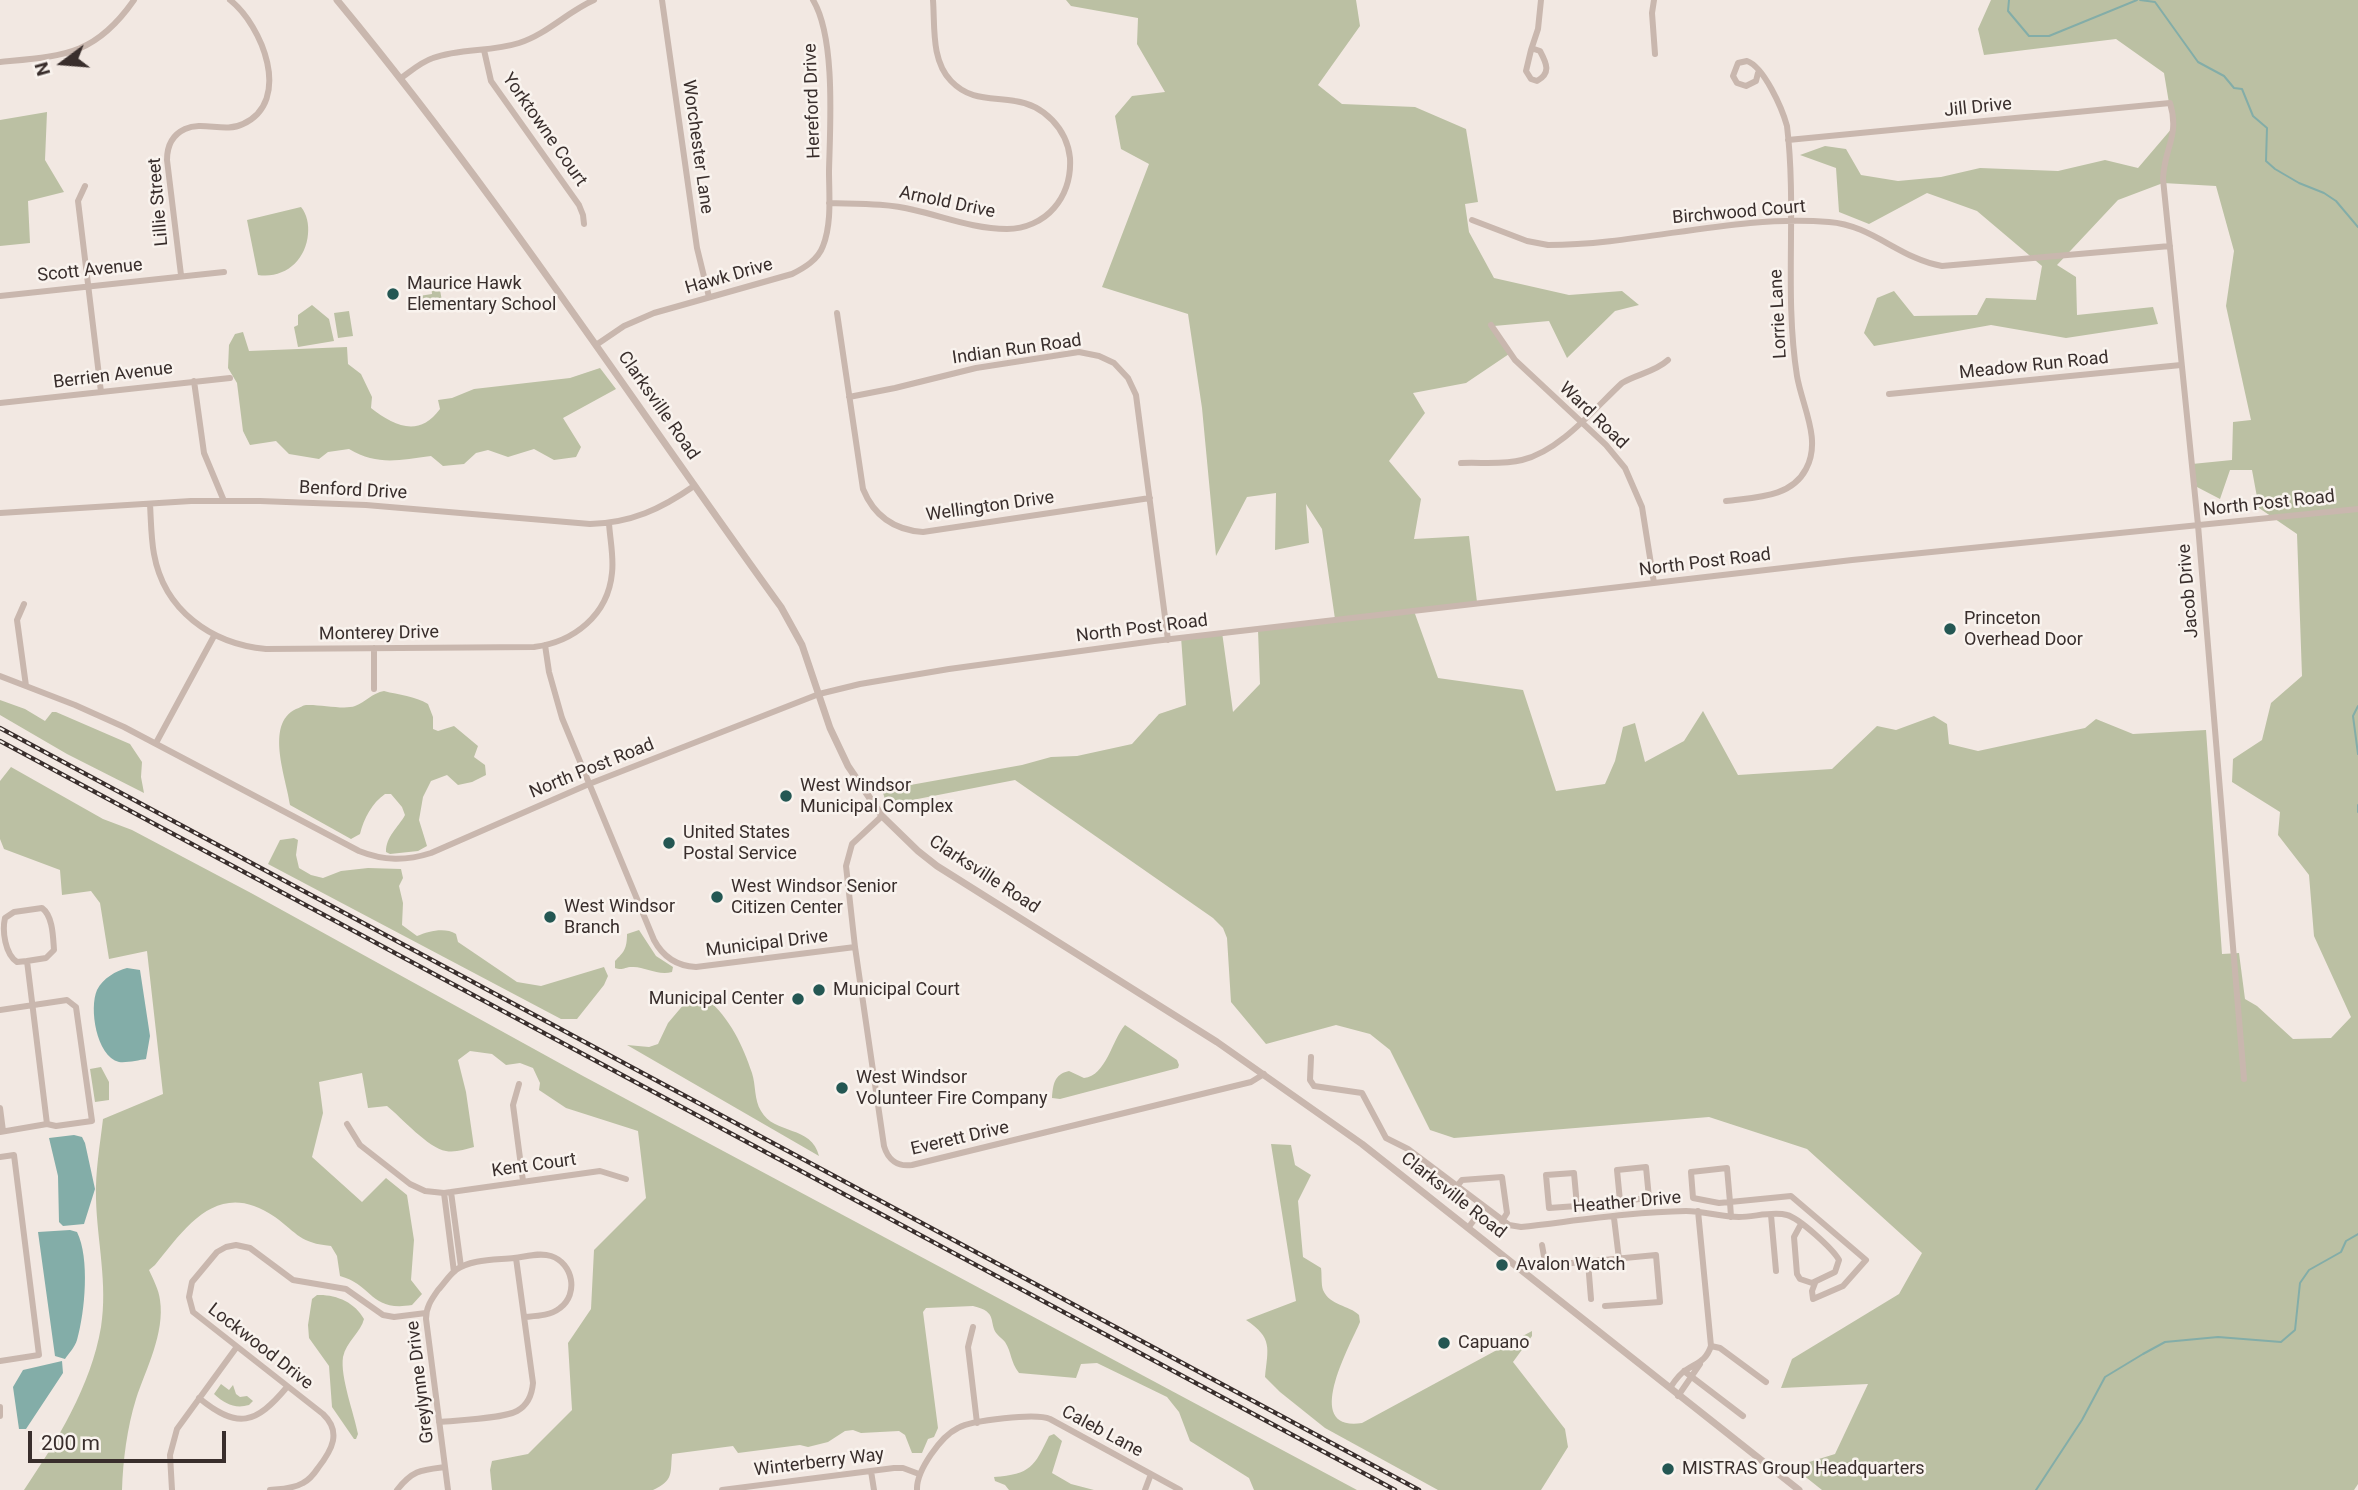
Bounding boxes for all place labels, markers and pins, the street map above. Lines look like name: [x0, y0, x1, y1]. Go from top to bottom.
place label: Maurice Hawk Elementary School: [407, 273, 556, 316]
marker: Maurice Hawk Elementary School: [385, 286, 401, 302]
place label: Princeton Overhead Door: [1964, 608, 2083, 650]
marker: Princeton Overhead Door: [1942, 621, 1958, 637]
place label: West Windsor Municipal Complex: [800, 775, 953, 818]
marker: West Windsor Municipal Complex: [778, 788, 794, 804]
place label: United States Postal Service: [683, 822, 797, 864]
marker: United States Postal Service: [661, 835, 677, 851]
place label: West Windsor Senior Citizen Center: [731, 876, 897, 918]
marker: West Windsor Senior Citizen Center: [709, 889, 725, 905]
place label: West Windsor Branch: [564, 896, 675, 939]
marker: West Windsor Branch: [542, 909, 558, 925]
place label: Municipal Court: [833, 979, 960, 1001]
marker: Municipal Court: [811, 982, 827, 998]
place label: Municipal Center: [649, 988, 784, 1010]
marker: Municipal Center: [790, 991, 806, 1007]
place label: West Windsor Volunteer Fire Company: [856, 1067, 1047, 1110]
marker: West Windsor Volunteer Fire Company: [834, 1080, 850, 1096]
place label: Avalon Watch: [1516, 1254, 1625, 1276]
marker: Avalon Watch: [1494, 1257, 1510, 1273]
place label: Capuano: [1458, 1332, 1530, 1354]
marker: Capuano: [1436, 1335, 1452, 1351]
place label: MISTRAS Group Headquarters: [1682, 1458, 1925, 1480]
marker: MISTRAS Group Headquarters: [1660, 1461, 1676, 1477]

